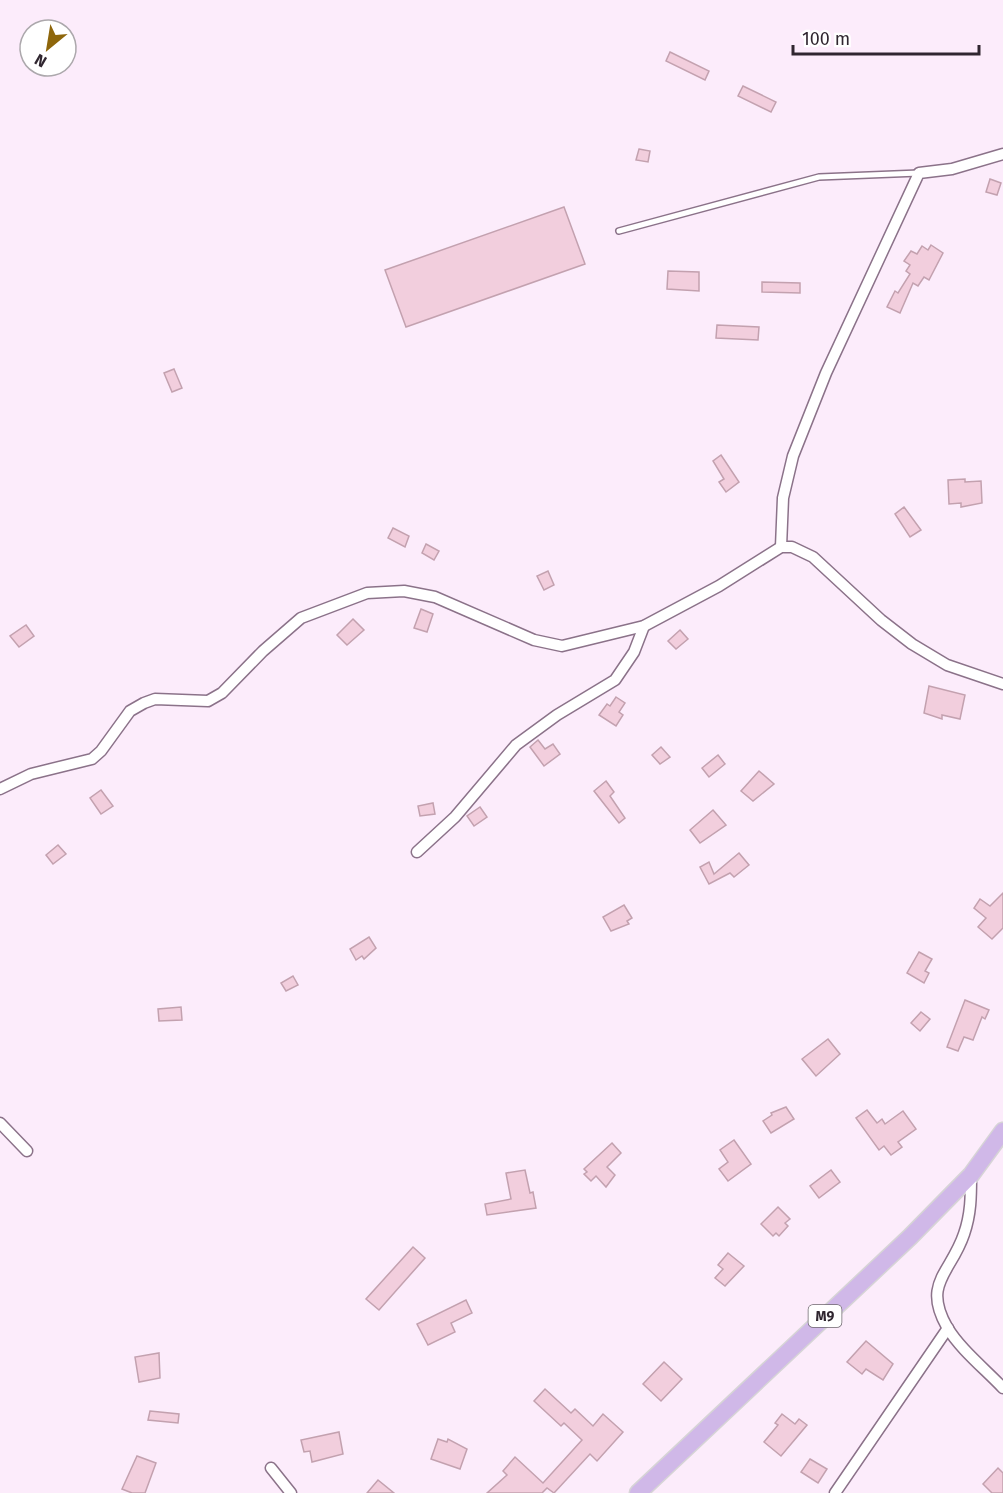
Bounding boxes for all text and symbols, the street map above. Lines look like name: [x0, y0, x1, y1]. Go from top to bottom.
north arrow: [18, 18, 78, 78]
scale bar: [793, 18, 979, 56]
text: 100 m: [802, 28, 850, 50]
text: N: [31, 50, 50, 71]
road number: M9: [808, 1305, 842, 1327]

